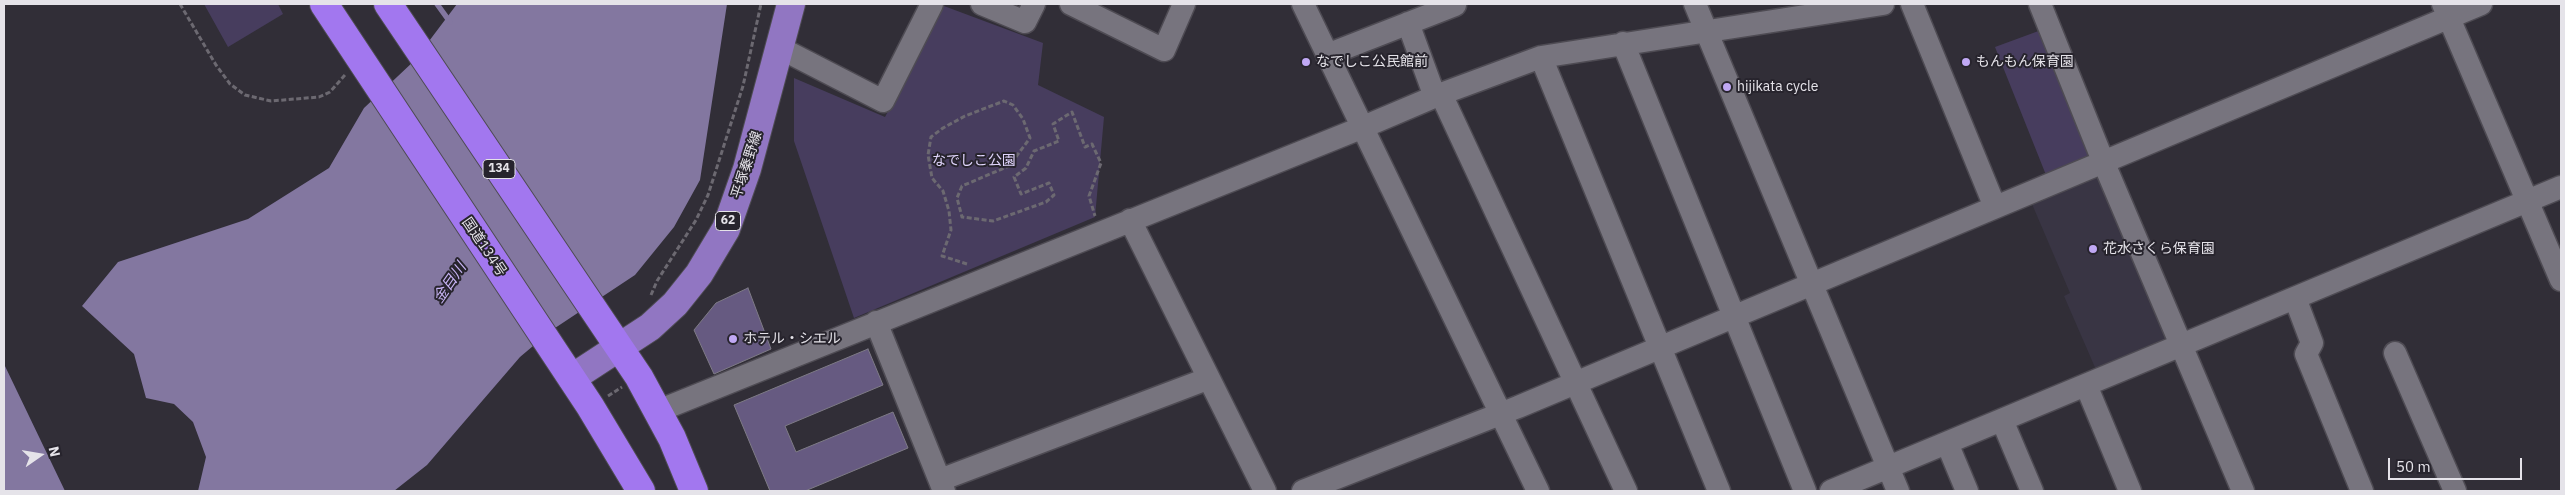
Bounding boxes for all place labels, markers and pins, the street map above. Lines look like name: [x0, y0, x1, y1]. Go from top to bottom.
place label: なでしこ公民館前: [1316, 54, 1428, 70]
place label: もんもん保育園: [1976, 54, 2074, 70]
marker: なでしこ公民館前: [1300, 56, 1312, 68]
marker: もんもん保育園: [1960, 56, 1972, 68]
place label: hijikata cycle: [1737, 79, 1818, 95]
marker: hijikata cycle: [1721, 81, 1733, 93]
place label: 花水さくら保育園: [2103, 241, 2215, 257]
marker: 花水さくら保育園: [2087, 243, 2099, 255]
place label: ホテル・シエル: [743, 331, 841, 347]
marker: ホテル・シエル: [727, 333, 739, 345]

